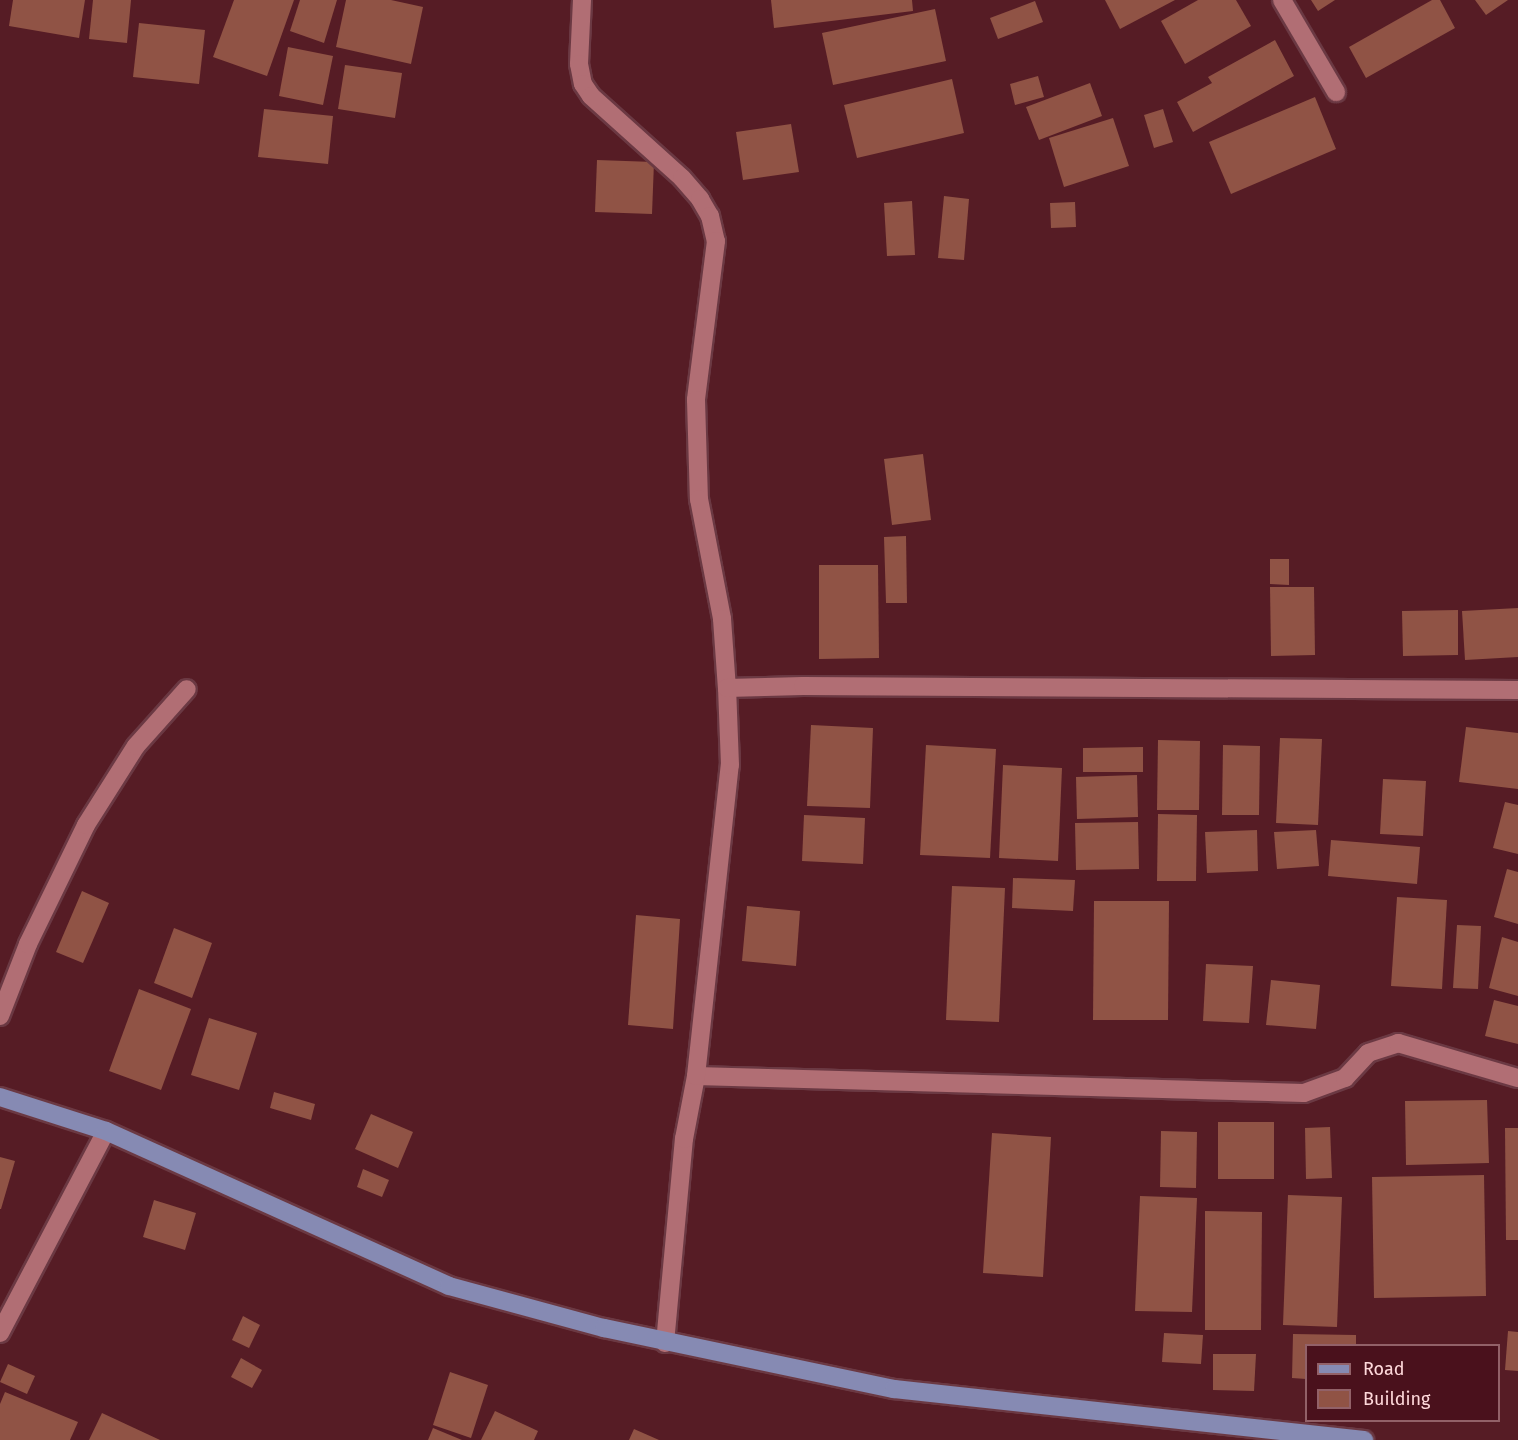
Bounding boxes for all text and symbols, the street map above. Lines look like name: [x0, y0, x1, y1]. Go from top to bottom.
legend: [1305, 1344, 1500, 1422]
text: Road: [1363, 1358, 1405, 1380]
text: Building: [1363, 1388, 1430, 1410]

